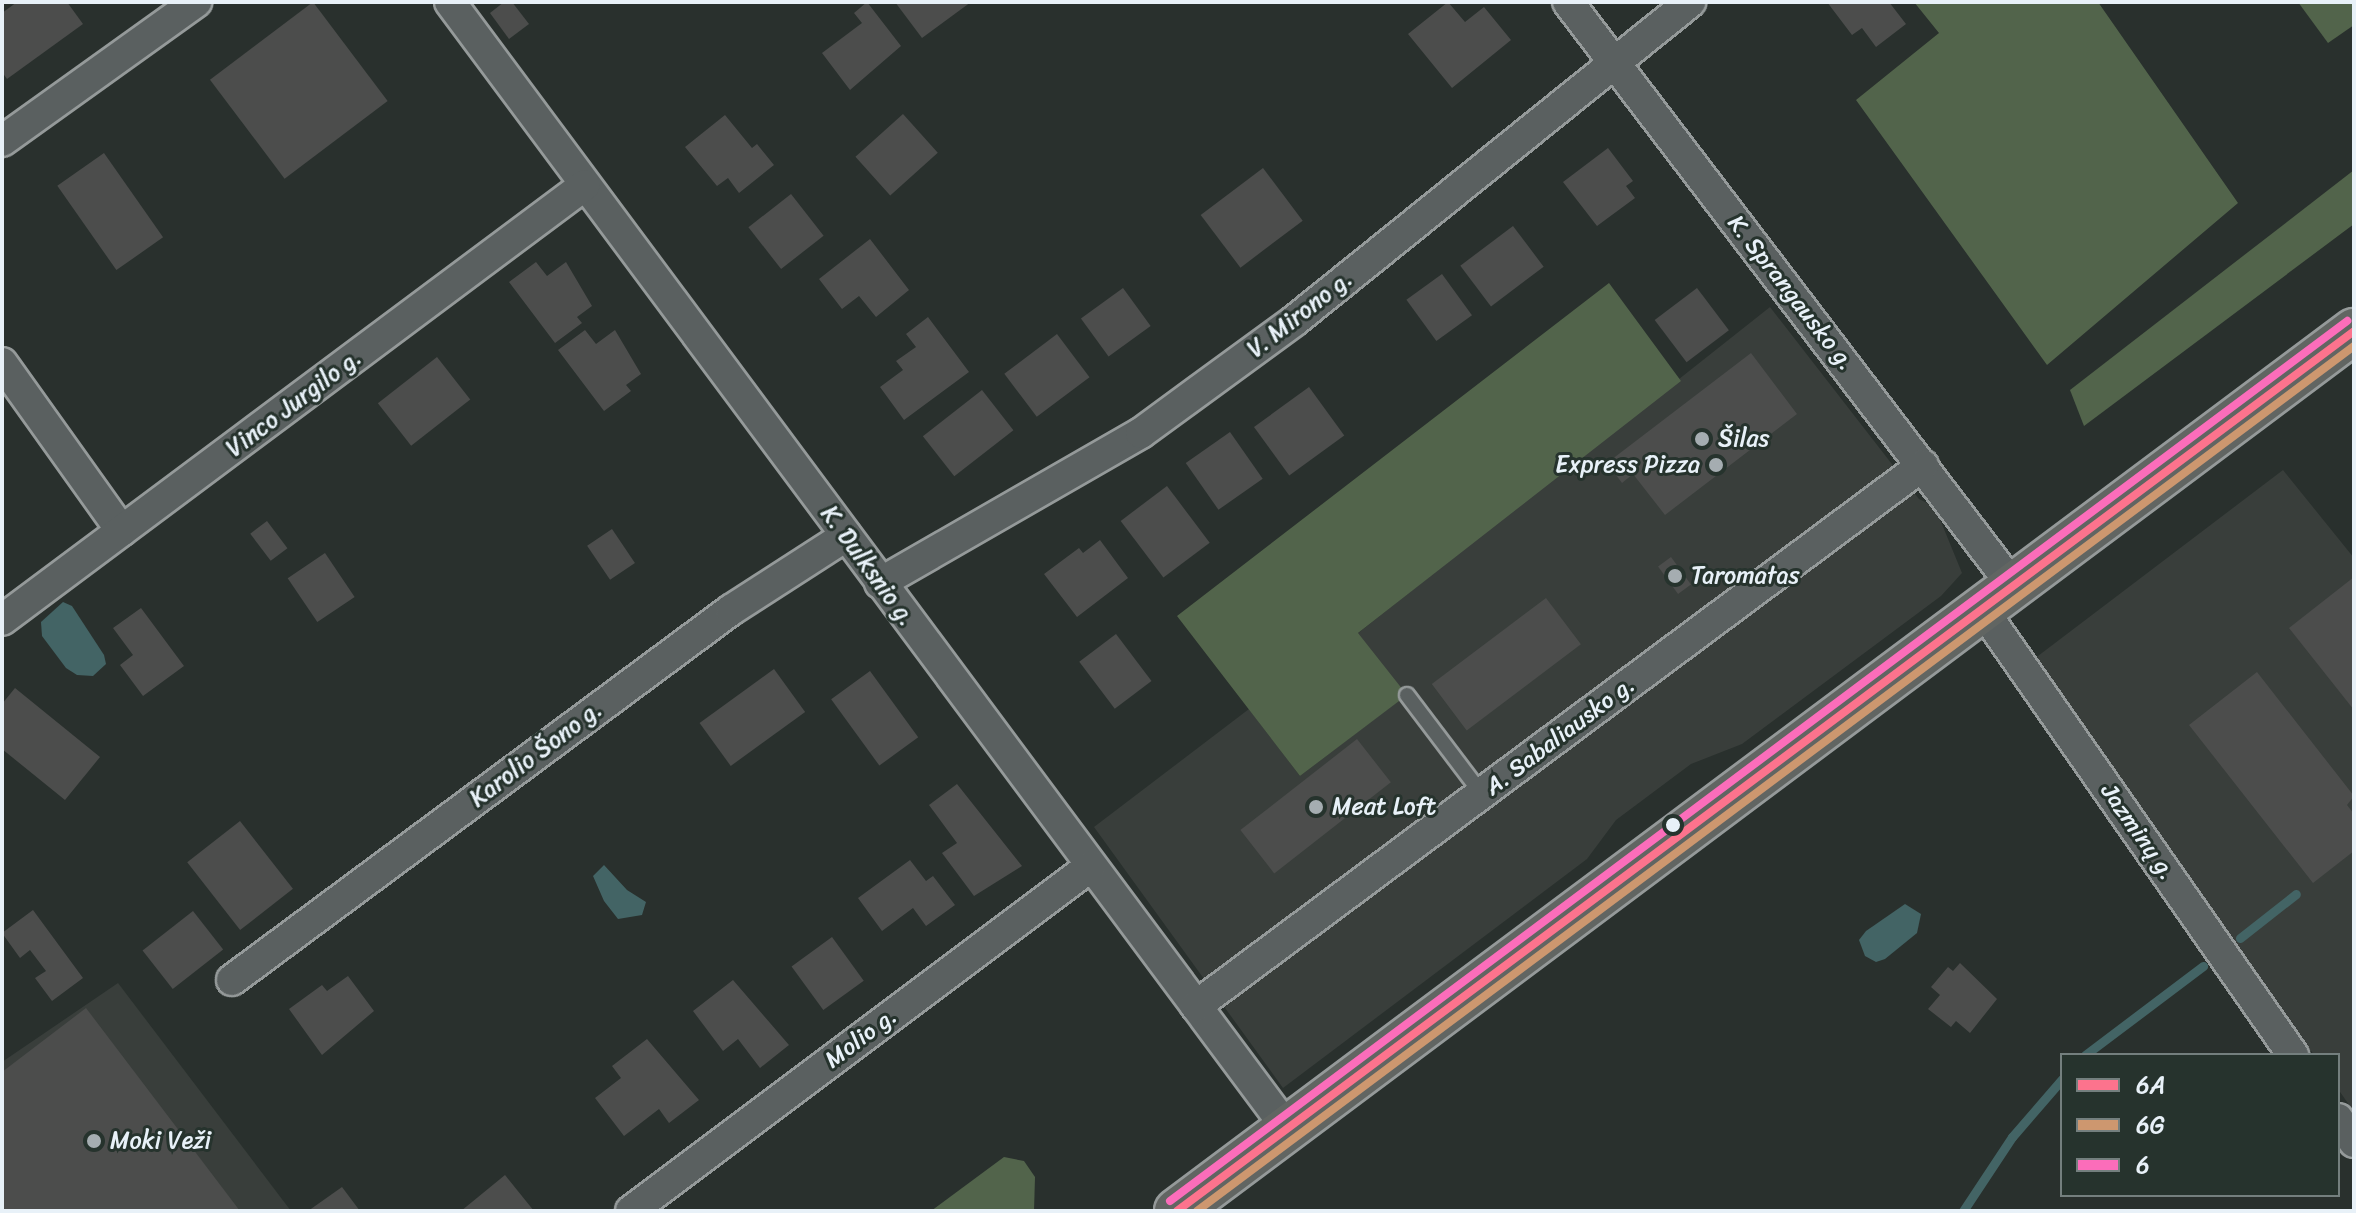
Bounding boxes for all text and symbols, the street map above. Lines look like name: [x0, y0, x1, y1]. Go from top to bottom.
street label: K. Sprangausko g.: [1721, 210, 1861, 376]
street label: V. Mirono g.: [1242, 264, 1358, 364]
street label: Vinco Jurgilo g.: [221, 343, 367, 463]
place label: Šilas: [1718, 425, 1770, 453]
marker: Šilas: [1693, 430, 1711, 448]
place label: Express Pizza: [1555, 451, 1700, 479]
marker: Express Pizza: [1707, 456, 1725, 474]
street label: K. Dulksnio g.: [815, 500, 921, 632]
place label: Taromatas: [1691, 562, 1800, 590]
marker: Taromatas: [1666, 567, 1684, 585]
street label: A. Sabaliausko g.: [1479, 670, 1641, 802]
street label: Karolio Šono g.: [464, 695, 608, 813]
street label: Jazminų g.: [2094, 778, 2182, 886]
place label: Meat Loft: [1332, 793, 1436, 821]
marker: Meat Loft: [1307, 798, 1325, 816]
unlabelled marker: [1665, 817, 1681, 833]
street label: Molio g.: [819, 1002, 903, 1074]
legend: [2060, 1053, 2340, 1197]
text: 6A: [2136, 1064, 2165, 1106]
text: 6G: [2136, 1104, 2165, 1146]
place label: Moki Veži: [110, 1127, 210, 1155]
marker: Moki Veži: [85, 1132, 103, 1150]
text: 6: [2136, 1144, 2150, 1186]

